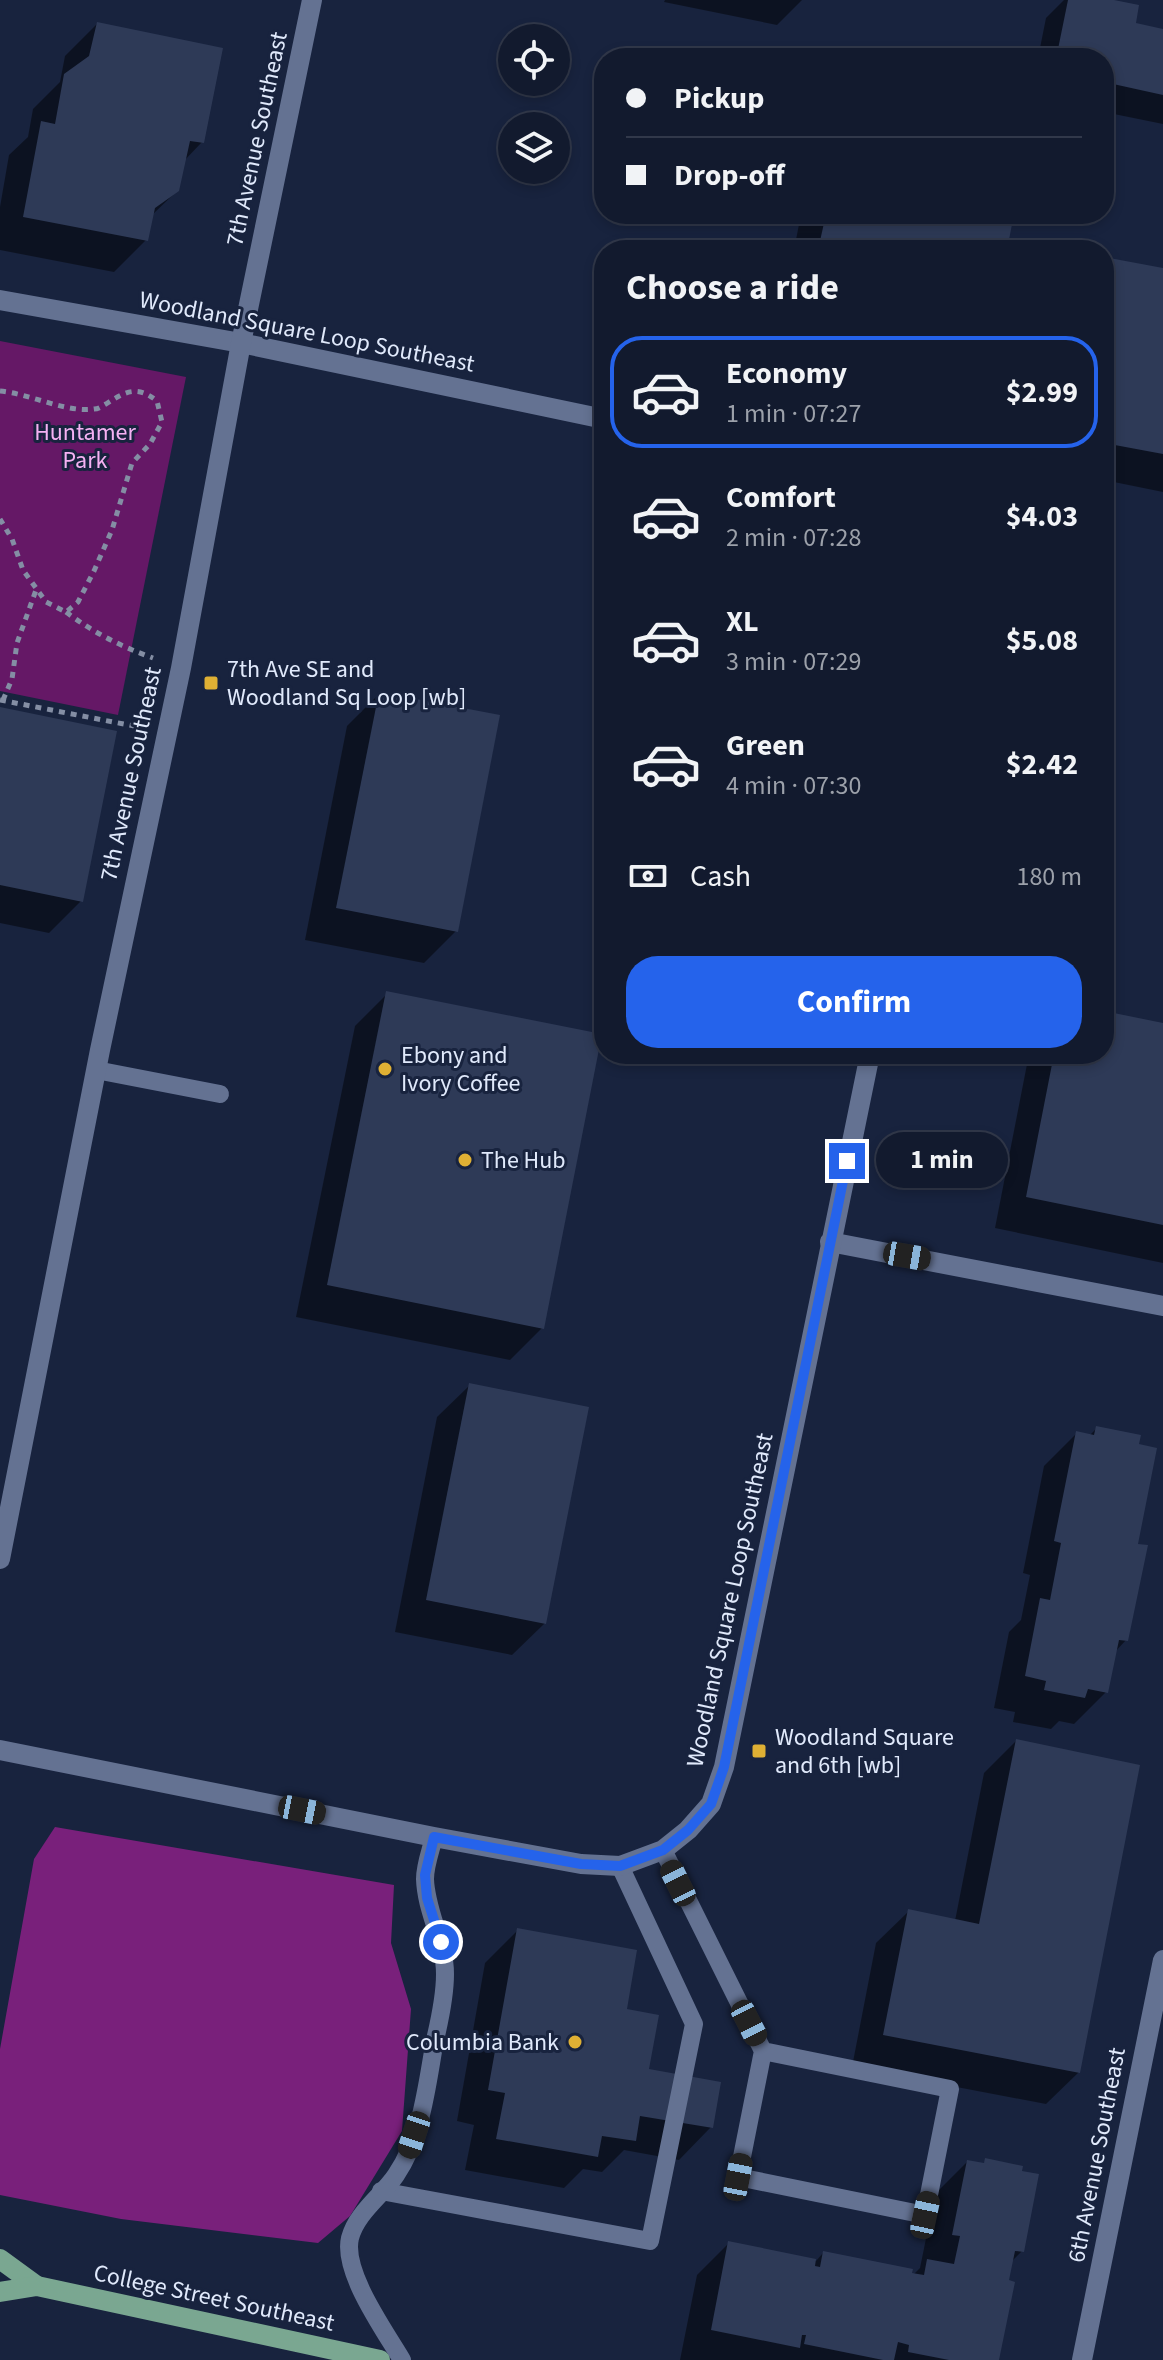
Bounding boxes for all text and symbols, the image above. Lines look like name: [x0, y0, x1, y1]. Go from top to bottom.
map controls: [498, 24, 570, 184]
button: locate: [498, 24, 570, 96]
street label: 7th Avenue Southeast: [217, 29, 297, 249]
text: Pickup: [674, 77, 764, 120]
button: layers: [498, 112, 570, 184]
text: Drop-off: [674, 154, 785, 197]
text: Choose a ride: [626, 262, 839, 313]
street label: Woodland Square Loop Southeast: [136, 282, 478, 382]
text: Economy: [726, 352, 847, 395]
icon: car: [630, 356, 702, 428]
text: $2.99: [1006, 371, 1078, 414]
text: 1 min · 07:27: [726, 395, 861, 432]
park label: Huntamer Park: [34, 415, 136, 478]
text: Comfort: [726, 476, 836, 519]
icon: car: [630, 480, 702, 552]
text: $4.03: [1006, 495, 1078, 538]
text: 2 min · 07:28: [726, 519, 861, 556]
text: XL: [726, 600, 759, 643]
icon: car: [630, 604, 702, 676]
text: $5.08: [1006, 619, 1078, 662]
text: 3 min · 07:29: [726, 643, 861, 680]
place label: 7th Ave SE and Woodland Sq Loop [wb]: [227, 652, 466, 715]
street label: 7th Avenue Southeast: [91, 664, 171, 884]
marker: 7th Ave SE and Woodland Sq Loop [wb]: [202, 674, 220, 692]
text: Green: [726, 724, 805, 767]
icon: car: [630, 728, 702, 800]
text: $2.42: [1006, 743, 1078, 786]
text: 4 min · 07:30: [726, 767, 861, 804]
icon: cash: [626, 854, 670, 898]
text: Cash: [690, 855, 751, 898]
text: 180 m: [1016, 858, 1082, 895]
button: Confirm: [626, 956, 1082, 1048]
place label: Ebony and Ivory Coffee: [401, 1038, 520, 1101]
marker: Ebony and Ivory Coffee: [376, 1060, 394, 1078]
callout: 1 min: [875, 1133, 1007, 1189]
text: 1 min: [910, 1141, 974, 1178]
place label: The Hub: [481, 1143, 566, 1178]
route end: [829, 1143, 865, 1179]
marker: The Hub: [456, 1151, 474, 1169]
car: [881, 1240, 933, 1272]
street label: Woodland Square Loop Southeast: [677, 1430, 783, 1770]
place label: Woodland Square and 6th [wb]: [775, 1720, 954, 1783]
marker: Woodland Square and 6th [wb]: [750, 1742, 768, 1760]
car: [276, 1794, 328, 1826]
car: [657, 1856, 699, 1910]
route start: [423, 1924, 459, 1960]
car: [727, 1996, 771, 2050]
place label: Columbia Bank: [406, 2025, 559, 2060]
marker: Columbia Bank: [566, 2033, 584, 2051]
street label: 6th Avenue Southeast: [1059, 2045, 1135, 2265]
car: [395, 2108, 433, 2162]
car: [722, 2151, 754, 2203]
car: [908, 2189, 942, 2241]
street label: College Street Southeast: [90, 2255, 338, 2341]

